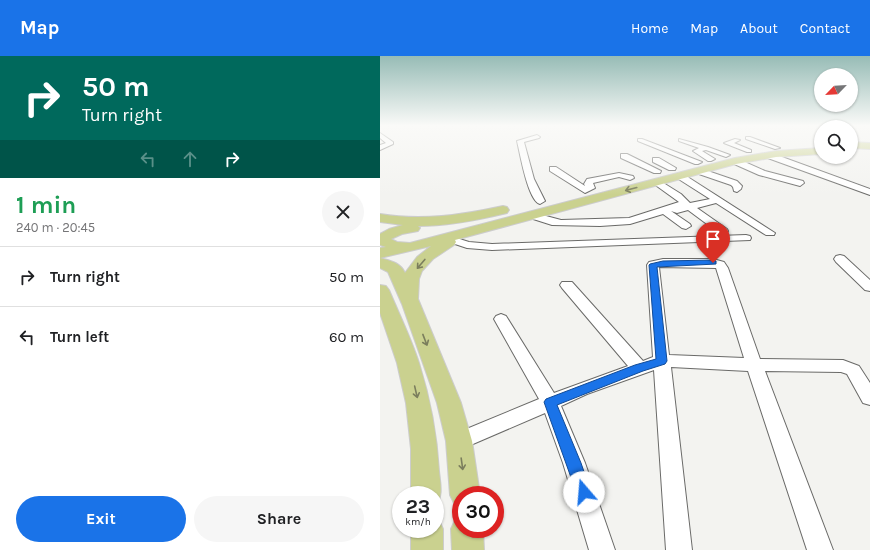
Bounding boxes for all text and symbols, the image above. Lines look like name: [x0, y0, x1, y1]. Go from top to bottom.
text: Map: [20, 17, 59, 39]
text: Home: [631, 20, 668, 37]
text: Map: [690, 20, 718, 37]
text: About: [740, 20, 778, 37]
text: Contact: [800, 20, 850, 37]
north arrow: [814, 68, 858, 112]
map controls: [814, 68, 858, 164]
text: 50 m: [82, 70, 150, 103]
icon: right: [16, 72, 68, 124]
text: Turn right: [82, 104, 162, 126]
button: search: [814, 120, 858, 164]
icon: left: [137, 148, 159, 170]
icon: ahead: [179, 148, 201, 170]
icon: right: [221, 148, 243, 170]
one-way arrow: [625, 186, 638, 193]
text: 1 min: [16, 191, 76, 219]
button: close: [322, 191, 364, 233]
text: 240 m · 20:45: [16, 220, 95, 235]
pin: [696, 222, 730, 263]
icon: arrive: [702, 228, 724, 250]
one-way arrow: [416, 258, 425, 269]
icon: right: [16, 266, 38, 288]
text: Turn right: [50, 268, 120, 286]
text: 50 m: [329, 268, 364, 286]
icon: left: [16, 326, 38, 348]
text: Turn left: [50, 328, 109, 346]
text: 60 m: [329, 328, 364, 346]
one-way arrow: [421, 334, 429, 346]
one-way arrow: [412, 386, 420, 399]
one-way arrow: [458, 458, 466, 471]
position arrow: [563, 471, 605, 513]
speed limit sign: 30: [452, 486, 504, 538]
text: 23: [406, 495, 430, 518]
button: Exit: [16, 496, 186, 542]
button: Share: [194, 496, 364, 542]
text: km/h: [405, 516, 431, 528]

